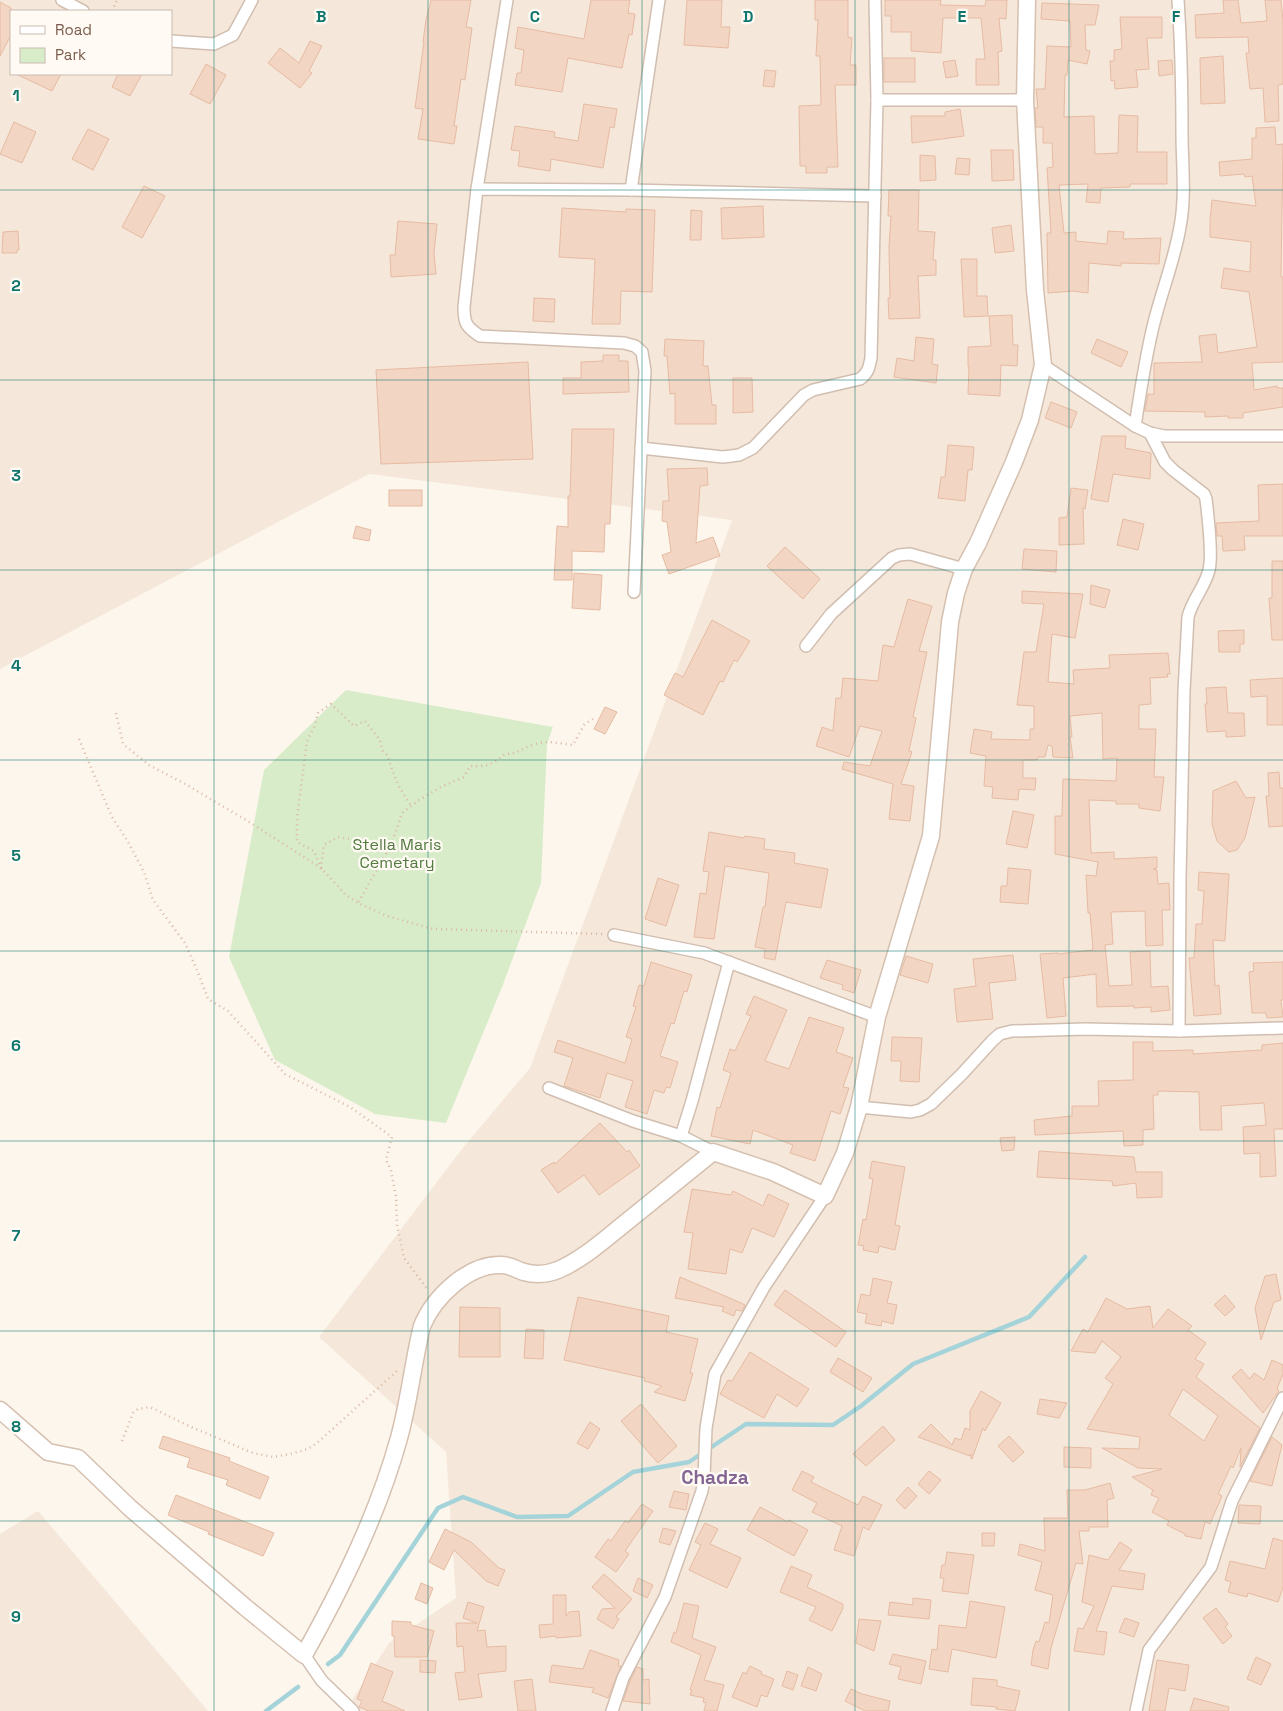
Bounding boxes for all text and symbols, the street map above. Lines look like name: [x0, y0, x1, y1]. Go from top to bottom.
text: B: [316, 6, 326, 27]
text: C: [530, 6, 540, 27]
text: D: [743, 6, 753, 27]
text: E: [958, 6, 967, 27]
text: F: [1172, 6, 1181, 27]
legend: [10, 10, 172, 75]
text: Road: [55, 20, 92, 39]
text: Park: [55, 45, 86, 64]
text: 1: [12, 85, 20, 106]
text: 2: [11, 275, 21, 296]
text: 3: [11, 465, 21, 486]
text: 4: [11, 655, 21, 676]
park label: Stella Maris Cemetary: [353, 834, 441, 873]
text: 5: [11, 845, 21, 866]
text: 6: [11, 1035, 21, 1056]
text: 7: [12, 1225, 21, 1246]
text: 8: [11, 1416, 21, 1437]
district label: Chadza: [681, 1465, 749, 1490]
text: 9: [11, 1606, 21, 1627]

